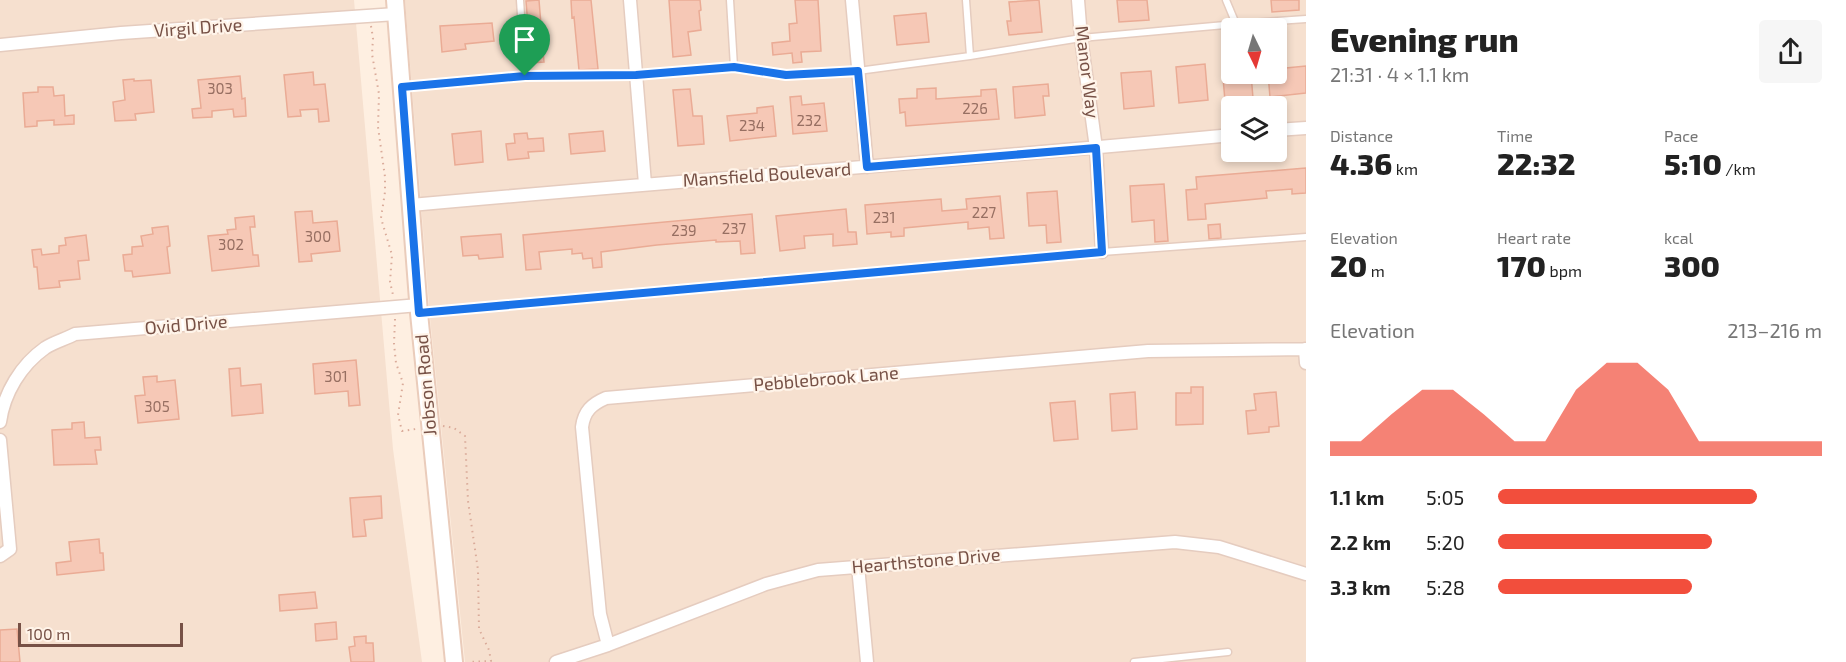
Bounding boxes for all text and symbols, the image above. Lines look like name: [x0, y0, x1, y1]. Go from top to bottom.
street label: Virgil Drive: [153, 13, 243, 41]
pin: [499, 14, 550, 76]
north arrow: [1221, 18, 1287, 84]
map controls: [1221, 18, 1287, 162]
text: Evening run: [1330, 19, 1519, 59]
button: share: [1759, 20, 1822, 83]
icon: arrive: [508, 23, 541, 56]
street label: Manor Way: [1071, 24, 1105, 120]
text: 21:31 · 4 × 1.1 km: [1330, 62, 1469, 86]
house number: 303: [207, 79, 233, 97]
button: layers: [1221, 96, 1287, 162]
house number: 226: [962, 99, 988, 117]
house number: 232: [796, 111, 822, 129]
house number: 234: [739, 116, 765, 134]
text: Distance: [1330, 126, 1393, 145]
text: Time: [1497, 126, 1533, 145]
text: Pace: [1664, 126, 1698, 145]
text: 4.36: [1330, 145, 1392, 181]
text: 22:32: [1497, 145, 1575, 181]
text: 5:10: [1664, 145, 1722, 181]
street label: Mansfield Boulevard: [682, 157, 852, 191]
text: km: [1392, 159, 1418, 178]
text: /km: [1722, 159, 1756, 178]
house number: 227: [972, 203, 997, 221]
house number: 231: [873, 208, 895, 226]
house number: 237: [722, 219, 747, 237]
house number: 239: [671, 221, 697, 239]
house number: 300: [305, 227, 331, 245]
text: Elevation: [1330, 228, 1398, 247]
text: Heart rate: [1497, 228, 1571, 247]
text: kcal: [1664, 228, 1693, 247]
house number: 302: [218, 235, 244, 253]
text: 20: [1330, 247, 1367, 283]
text: 170: [1497, 247, 1546, 283]
text: 300: [1664, 247, 1720, 283]
text: m: [1367, 261, 1385, 280]
text: bpm: [1546, 261, 1582, 280]
street label: Ovid Drive: [144, 309, 228, 339]
text: Elevation: [1330, 318, 1415, 342]
text: 213–216 m: [1727, 318, 1822, 342]
street label: Jobson Road: [410, 333, 440, 437]
street label: Pebblebrook Lane: [752, 361, 899, 395]
house number: 301: [324, 367, 348, 385]
house number: 305: [144, 397, 170, 415]
text: 1.1 km: [1330, 485, 1384, 509]
text: 5:05: [1426, 485, 1464, 509]
text: 2.2 km: [1330, 530, 1391, 554]
text: 5:20: [1426, 530, 1465, 554]
street label: Hearthstone Drive: [851, 543, 1001, 577]
text: 3.3 km: [1330, 575, 1391, 599]
text: 5:28: [1426, 575, 1465, 599]
scale bar: [18, 620, 183, 648]
text: 100 m: [27, 624, 70, 643]

